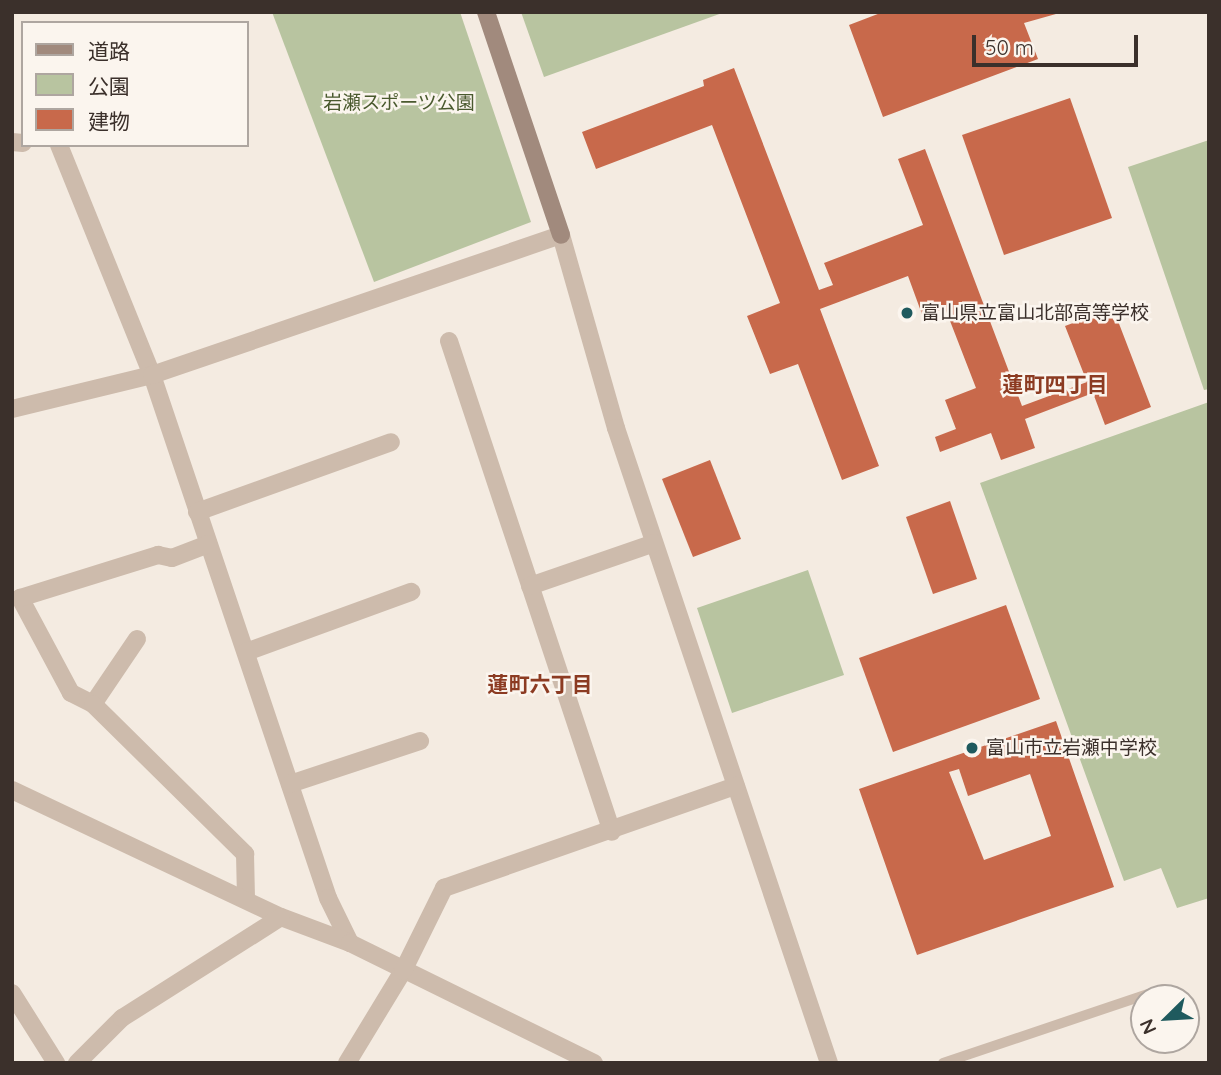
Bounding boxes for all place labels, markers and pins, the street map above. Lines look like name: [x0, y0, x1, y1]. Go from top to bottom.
place label: 富山県立富山北部高等学校: [921, 302, 1149, 324]
marker: 富山県立富山北部高等学校: [899, 305, 915, 321]
place label: 富山市立岩瀬中学校: [986, 737, 1157, 759]
marker: 富山市立岩瀬中学校: [964, 740, 980, 756]

